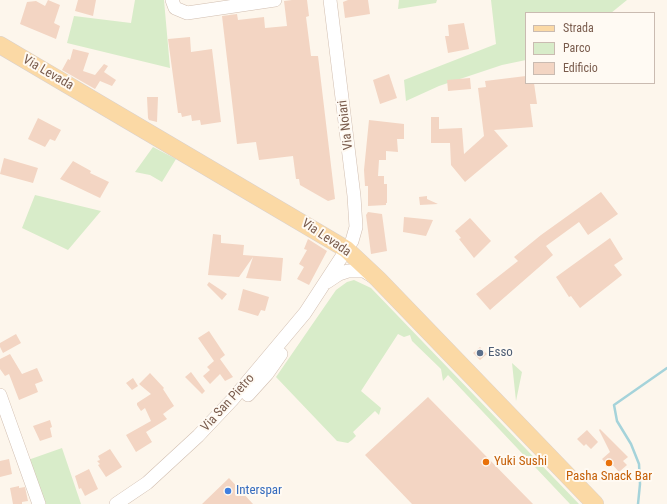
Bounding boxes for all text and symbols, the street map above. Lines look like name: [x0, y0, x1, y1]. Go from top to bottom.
legend: [525, 12, 655, 84]
text: Strada: [563, 21, 594, 35]
text: Parco: [563, 41, 590, 55]
street label: Via Levada: [20, 52, 76, 94]
text: Edificio: [563, 61, 598, 75]
street label: Via Noiari: [335, 99, 357, 151]
street label: Via Levada: [298, 216, 354, 260]
place label: Esso: [488, 345, 513, 361]
marker: Esso: [475, 348, 485, 358]
street label: Via San Pietro: [198, 371, 258, 435]
place label: Yuki Sushi: [494, 454, 547, 470]
marker: Yuki Sushi: [481, 457, 491, 467]
marker: Pasha Snack Bar: [604, 458, 614, 468]
place label: Pasha Snack Bar: [566, 469, 652, 485]
place label: Interspar: [236, 483, 282, 499]
marker: Interspar: [223, 486, 233, 496]

